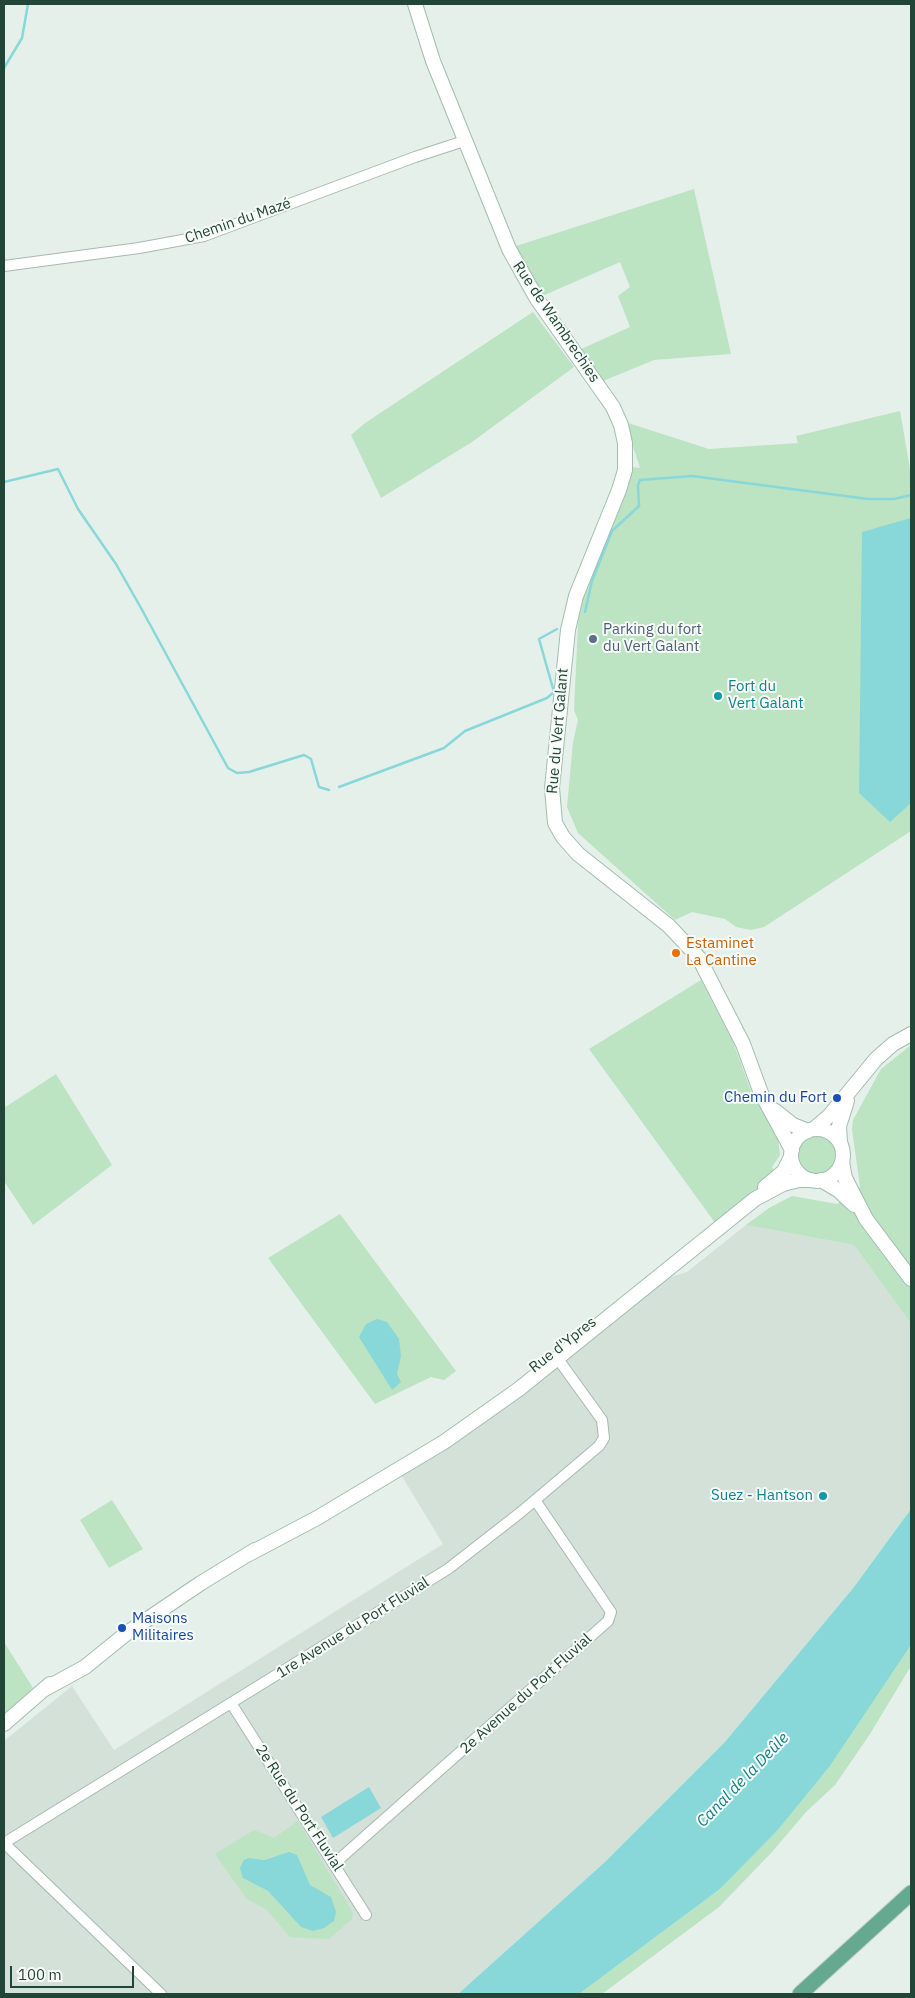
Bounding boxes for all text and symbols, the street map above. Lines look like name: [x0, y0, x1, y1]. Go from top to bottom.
street label: Chemin du Mazé: [183, 194, 293, 248]
street label: Rue de Wambrechies: [509, 258, 603, 386]
place label: Parking du fort du Vert Galant: [603, 621, 702, 656]
marker: Parking du fort du Vert Galant: [587, 633, 599, 645]
street label: Rue du Vert Galant: [544, 667, 572, 795]
place label: Fort du Vert Galant: [728, 678, 804, 713]
marker: Fort du Vert Galant: [712, 690, 724, 702]
place label: Estaminet La Cantine: [686, 935, 757, 970]
marker: Estaminet La Cantine: [670, 947, 682, 959]
place label: Chemin du Fort: [724, 1089, 827, 1107]
marker: Chemin du Fort: [831, 1092, 843, 1104]
street label: Rue d'Ypres: [526, 1313, 600, 1377]
place label: Suez - Hantson: [711, 1487, 813, 1505]
marker: Suez - Hantson: [817, 1490, 829, 1502]
street label: 1re Avenue du Port Fluvial: [273, 1574, 433, 1682]
place label: Maisons Militaires: [132, 1610, 194, 1645]
marker: Maisons Militaires: [116, 1622, 128, 1634]
street label: 2e Avenue du Port Fluvial: [456, 1630, 596, 1758]
water label: Canal de la Deûle: [693, 1729, 793, 1831]
street label: 2e Rue du Port Fluvial: [251, 1741, 347, 1875]
scale bar: [12, 1956, 136, 1988]
text: 100 m: [18, 1965, 62, 1984]

